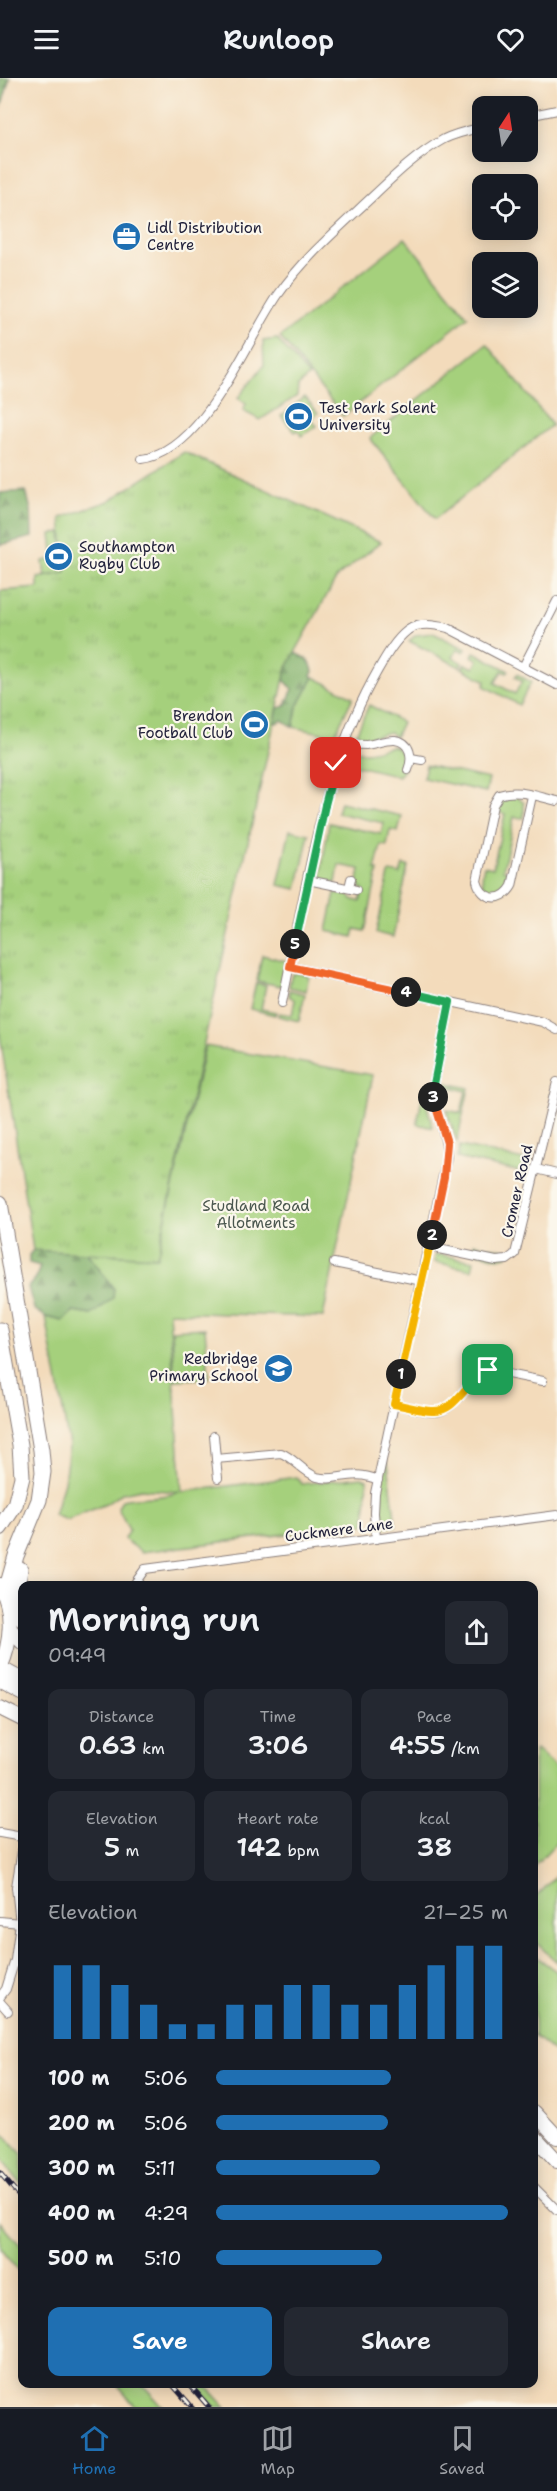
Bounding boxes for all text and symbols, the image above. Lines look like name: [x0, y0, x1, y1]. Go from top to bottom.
text: Runloop: [223, 21, 334, 58]
icon: menu: [30, 23, 63, 56]
icon: heart: [494, 23, 527, 56]
north arrow: [472, 96, 538, 162]
map controls: [472, 96, 538, 318]
button: locate: [472, 174, 538, 240]
place label: Lidl Distribution Centre: [147, 218, 262, 255]
office icon: Lidl Distribution Centre: [110, 221, 142, 253]
button: layers: [472, 252, 538, 318]
place label: Test Park Solent University: [319, 398, 436, 435]
sports icon: Test Park Solent University: [282, 401, 314, 433]
place label: Southampton Rugby Club: [79, 537, 175, 574]
sports icon: Southampton Rugby Club: [42, 540, 74, 572]
place label: Brendon Football Club: [138, 706, 233, 743]
sports icon: Brendon Football Club: [238, 709, 270, 741]
pin: [310, 737, 361, 788]
icon: check: [319, 746, 352, 779]
pin: 5: [280, 929, 310, 959]
text: 5: [290, 933, 300, 954]
pin: 4: [391, 977, 421, 1007]
text: 4: [400, 981, 412, 1002]
pin: 3: [418, 1082, 448, 1112]
text: 3: [427, 1086, 439, 1107]
street label: Cromer Road: [497, 1142, 538, 1240]
park label: Studland Road Allotments: [202, 1196, 310, 1233]
pin: 2: [417, 1220, 447, 1250]
text: 2: [426, 1224, 438, 1245]
pin: [462, 1344, 513, 1395]
place label: Redbridge Primary School: [149, 1349, 258, 1386]
school or university icon: Redbridge Primary School: [263, 1352, 295, 1384]
icon: arrive: [471, 1353, 504, 1386]
pin: 1: [386, 1359, 416, 1389]
text: 1: [397, 1363, 405, 1384]
street label: Cuckmere Lane: [284, 1513, 394, 1547]
text: Morning run: [48, 1597, 260, 1642]
button: share: [445, 1601, 508, 1664]
text: 09:49: [48, 1642, 106, 1668]
text: Distance: [89, 1706, 154, 1727]
text: Time: [260, 1706, 296, 1727]
text: Pace: [417, 1706, 452, 1727]
text: 0.63: [78, 1727, 137, 1762]
text: 3:06: [248, 1727, 308, 1762]
text: 4:55: [389, 1727, 446, 1762]
text: km: [137, 1738, 165, 1759]
text: /km: [446, 1738, 480, 1759]
text: Elevation: [86, 1808, 157, 1829]
text: Heart rate: [237, 1808, 319, 1829]
text: kcal: [419, 1808, 450, 1829]
text: 5: [104, 1829, 120, 1864]
text: 142: [236, 1829, 282, 1864]
text: 38: [416, 1829, 452, 1864]
text: m: [120, 1840, 139, 1861]
text: bpm: [282, 1840, 320, 1861]
text: Elevation: [48, 1899, 138, 1925]
text: 21–25 m: [423, 1899, 508, 1925]
text: 100 m: [48, 2065, 110, 2091]
text: 5:06: [144, 2065, 188, 2091]
text: 200 m: [48, 2110, 115, 2136]
text: 5:06: [144, 2110, 188, 2136]
text: 300 m: [48, 2155, 115, 2181]
text: 5:11: [144, 2155, 176, 2181]
text: 400 m: [48, 2200, 115, 2226]
text: 4:29: [144, 2200, 189, 2226]
text: 500 m: [48, 2245, 114, 2271]
text: 5:10: [144, 2245, 181, 2271]
button: Save: [48, 2307, 272, 2376]
button: Share: [284, 2307, 508, 2376]
tab: Home: [72, 2422, 116, 2479]
tab: Map: [261, 2422, 295, 2479]
tab: Saved: [439, 2422, 485, 2479]

